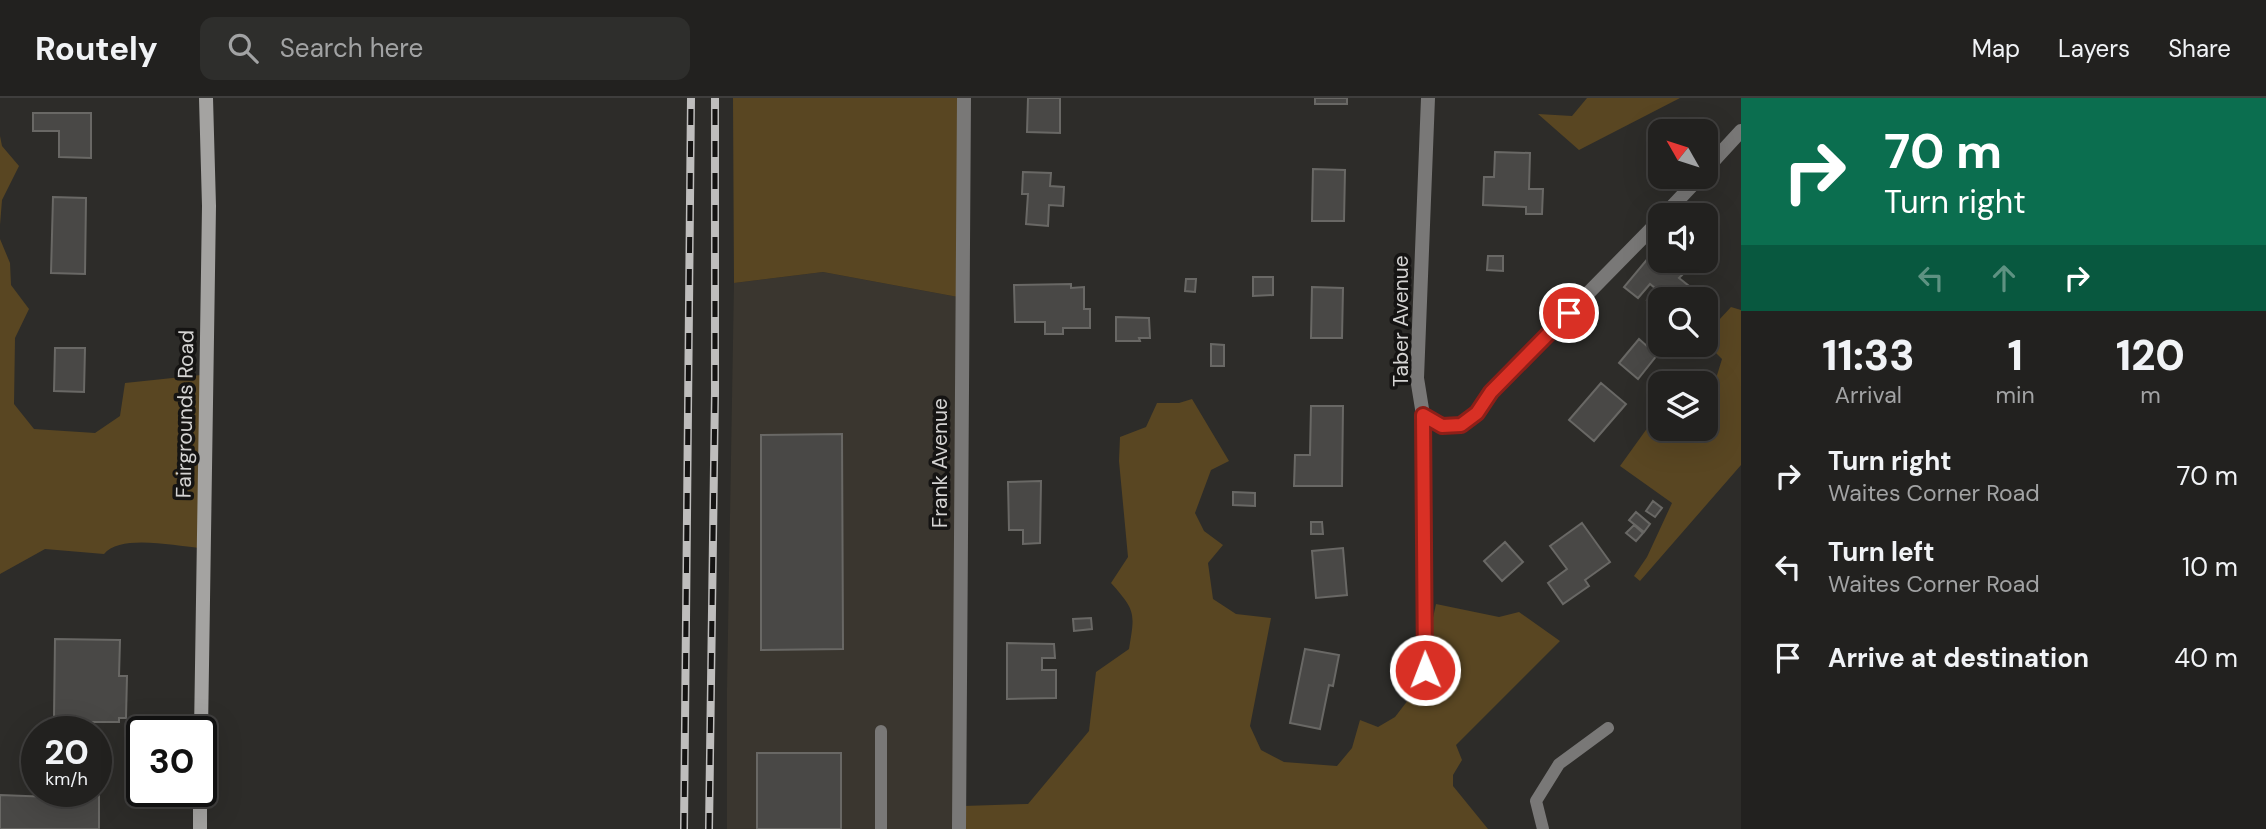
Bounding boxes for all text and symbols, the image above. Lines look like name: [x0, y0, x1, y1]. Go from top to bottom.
search box: [200, 17, 690, 80]
text: Routely: [35, 27, 158, 70]
icon: search: [224, 29, 262, 67]
text: Search here: [280, 31, 423, 65]
text: Map: [1972, 33, 2020, 64]
text: Layers: [2058, 33, 2130, 64]
text: Share: [2168, 33, 2231, 64]
north arrow: [1648, 119, 1718, 189]
map controls: [1648, 119, 1718, 441]
text: 70 m: [1884, 119, 2002, 183]
icon: right: [1769, 126, 1860, 217]
text: Turn right: [1884, 181, 2026, 223]
button: sound: [1648, 203, 1718, 273]
street label: Taber Avenue: [1387, 255, 1415, 387]
icon: left: [1912, 259, 1950, 297]
icon: ahead: [1985, 259, 2023, 297]
icon: right: [2058, 259, 2096, 297]
pin: [1539, 283, 1599, 343]
button: search: [1648, 287, 1718, 357]
icon: arrive: [1550, 294, 1588, 332]
text: 11:33: [1822, 328, 1915, 383]
text: 1: [2007, 328, 2023, 383]
text: 120: [2116, 328, 2185, 383]
street label: Fairgrounds Road: [170, 330, 200, 498]
button: layers: [1648, 371, 1718, 441]
text: Arrival: [1835, 380, 1902, 410]
text: min: [1996, 380, 2035, 410]
text: m: [2140, 380, 2161, 410]
street label: Frank Avenue: [926, 398, 954, 528]
text: Turn right: [1828, 444, 1952, 478]
icon: right: [1769, 457, 1807, 495]
text: 70 m: [2177, 459, 2238, 493]
text: Waites Corner Road: [1828, 478, 2040, 508]
text: Turn left: [1828, 535, 1935, 569]
icon: left: [1769, 548, 1807, 586]
text: 10 m: [2182, 550, 2238, 584]
text: Waites Corner Road: [1828, 569, 2040, 599]
position arrow: [1388, 633, 1462, 707]
icon: arrive: [1769, 639, 1807, 677]
text: Arrive at destination: [1828, 641, 2089, 675]
text: 40 m: [2174, 641, 2238, 675]
speed limit sign: 30: [126, 716, 217, 807]
text: 20: [44, 729, 89, 775]
text: km/h: [45, 767, 88, 791]

